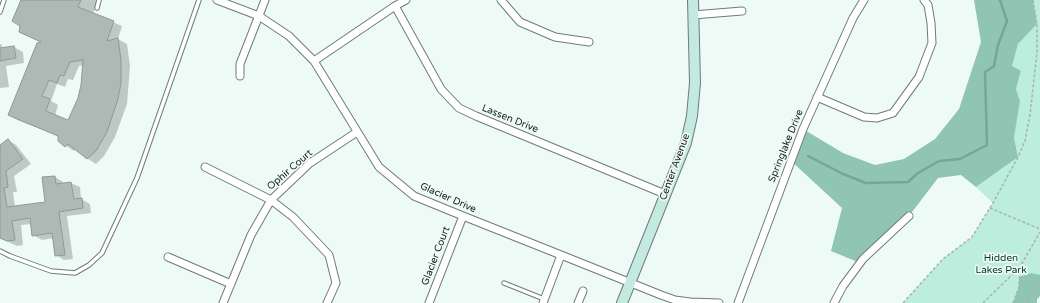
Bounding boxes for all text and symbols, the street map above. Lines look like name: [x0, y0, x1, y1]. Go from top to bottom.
street label: Lassen Drive: [480, 102, 540, 136]
street label: Springlake Drive: [766, 108, 806, 184]
street label: Center Avenue: [657, 132, 693, 202]
street label: Ophir Court: [265, 147, 315, 193]
street label: Glacier Drive: [418, 180, 478, 216]
street label: Glacier Court: [419, 225, 453, 287]
park label: Hidden Lakes Park: [975, 252, 1027, 276]

